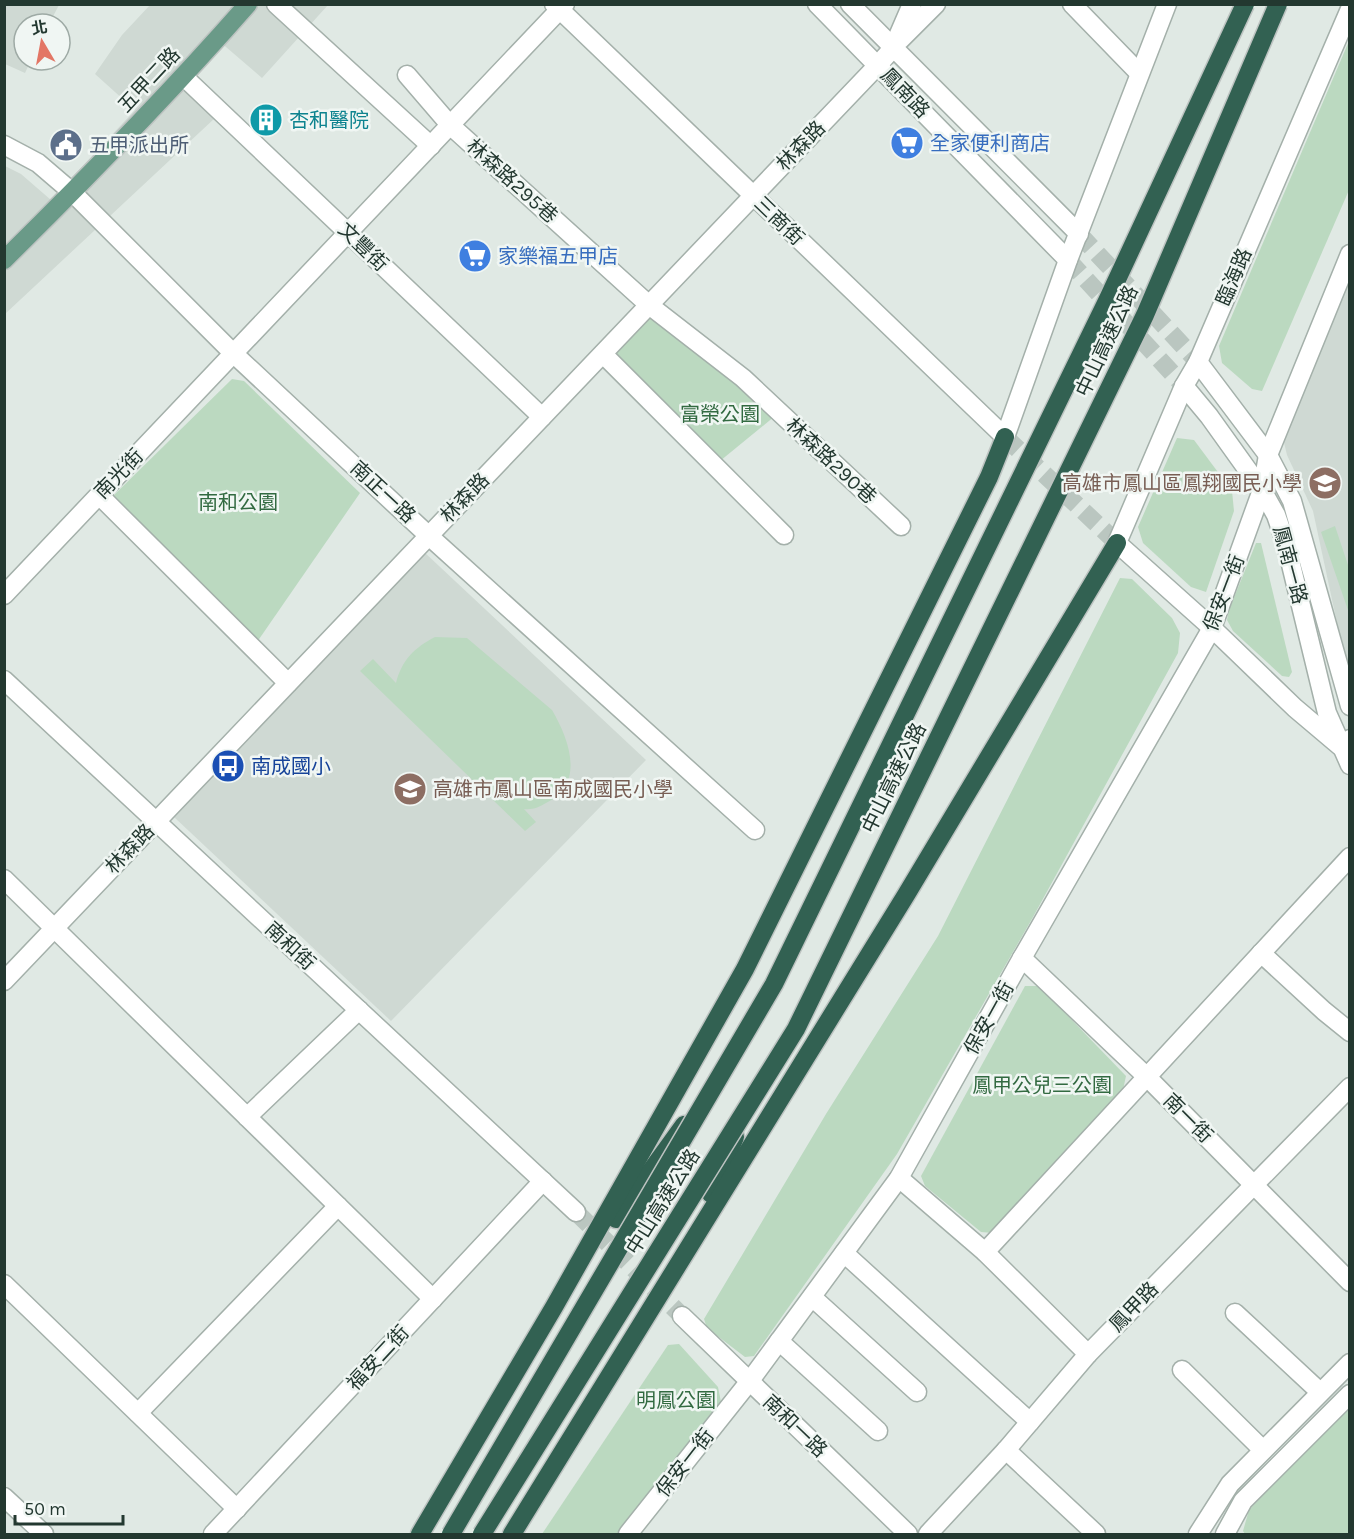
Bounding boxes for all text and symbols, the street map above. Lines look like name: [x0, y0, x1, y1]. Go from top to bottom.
north arrow: [12, 12, 72, 72]
text: 北: [30, 17, 49, 38]
street label: 五甲二路: [113, 43, 185, 117]
street label: 鳳南路: [876, 63, 934, 123]
building icon: 杏和醫院: [248, 102, 284, 138]
place label: 杏和醫院: [289, 109, 369, 132]
street label: 林森路: [772, 116, 830, 176]
supermarket icon: 全家便利商店: [889, 125, 925, 161]
public building icon: 五甲派出所: [48, 127, 84, 163]
place label: 全家便利商店: [930, 132, 1050, 155]
place label: 五甲派出所: [89, 134, 189, 157]
street label: 林森路295巷: [462, 134, 562, 228]
street label: 三商街: [749, 192, 809, 250]
street label: 文豐街: [333, 218, 393, 276]
supermarket icon: 家樂福五甲店: [457, 238, 493, 274]
place label: 家樂福五甲店: [498, 245, 618, 268]
street label: 臨海路: [1212, 245, 1256, 309]
street label: 中山高速公路: [1071, 282, 1143, 400]
park label: 富榮公園: [680, 403, 760, 426]
street label: 林森路290巷: [781, 413, 881, 509]
street label: 南光街: [90, 444, 148, 504]
street label: 南正一路: [346, 456, 420, 528]
school or university icon: 高雄市鳳山區鳳翔國民小學: [1307, 465, 1343, 501]
street label: 林森路: [436, 468, 494, 528]
place label: 高雄市鳳山區鳳翔國民小學: [1062, 472, 1302, 495]
park label: 南和公園: [198, 491, 278, 514]
street label: 鳳南一路: [1269, 523, 1311, 607]
street label: 保安一街: [1199, 552, 1249, 634]
street label: 中山高速公路: [857, 719, 931, 837]
bus stop icon: 南成國小: [210, 748, 246, 784]
place label: 南成國小: [251, 755, 331, 778]
school or university icon: 高雄市鳳山區南成國民小學: [392, 771, 428, 807]
place label: 高雄市鳳山區南成國民小學: [433, 778, 673, 801]
street label: 林森路: [101, 819, 159, 879]
street label: 南和街: [260, 917, 320, 975]
street label: 保安一街: [960, 977, 1018, 1059]
park label: 鳳甲公兒三公園: [972, 1074, 1112, 1097]
street label: 南一街: [1159, 1089, 1217, 1147]
street label: 中山高速公路: [621, 1145, 705, 1259]
street label: 鳳甲路: [1105, 1277, 1163, 1337]
street label: 福安二街: [342, 1321, 414, 1395]
park label: 明鳳公園: [636, 1389, 716, 1412]
street label: 南和一路: [758, 1390, 832, 1462]
street label: 保安一街: [651, 1424, 719, 1502]
scale bar: [15, 1488, 123, 1526]
text: 50 m: [24, 1498, 66, 1520]

